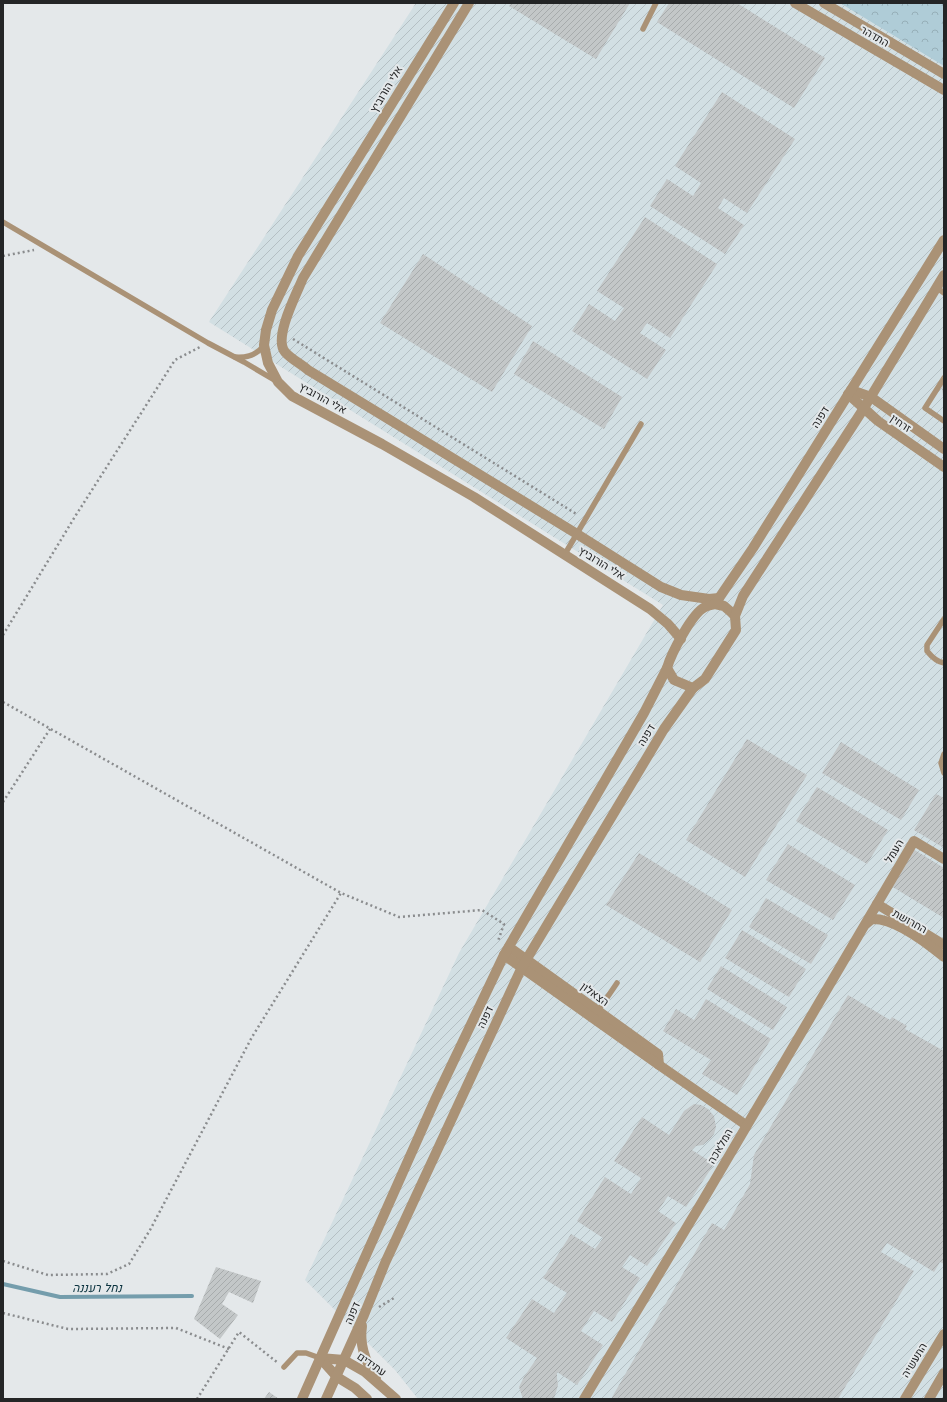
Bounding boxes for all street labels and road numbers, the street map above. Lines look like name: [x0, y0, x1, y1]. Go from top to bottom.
street label: התדהר: [858, 22, 892, 50]
street label: אלי הורוביץ: [367, 63, 405, 115]
street label: אלי הורוביץ: [297, 379, 349, 417]
street label: דפנה: [808, 403, 832, 431]
street label: זרחין: [888, 411, 914, 435]
street label: אלי הורוביץ: [576, 543, 628, 583]
street label: דפנה: [634, 721, 658, 749]
street label: העמל: [881, 836, 907, 866]
street label: החרושת: [890, 906, 930, 936]
street label: הצאלון: [578, 979, 612, 1009]
street label: דפנה: [474, 1003, 496, 1030]
street label: המלאכה: [704, 1126, 736, 1166]
street label: דפנה: [341, 1299, 363, 1326]
street label: התעשיה: [898, 1340, 930, 1380]
street label: עתידים: [355, 1349, 389, 1379]

